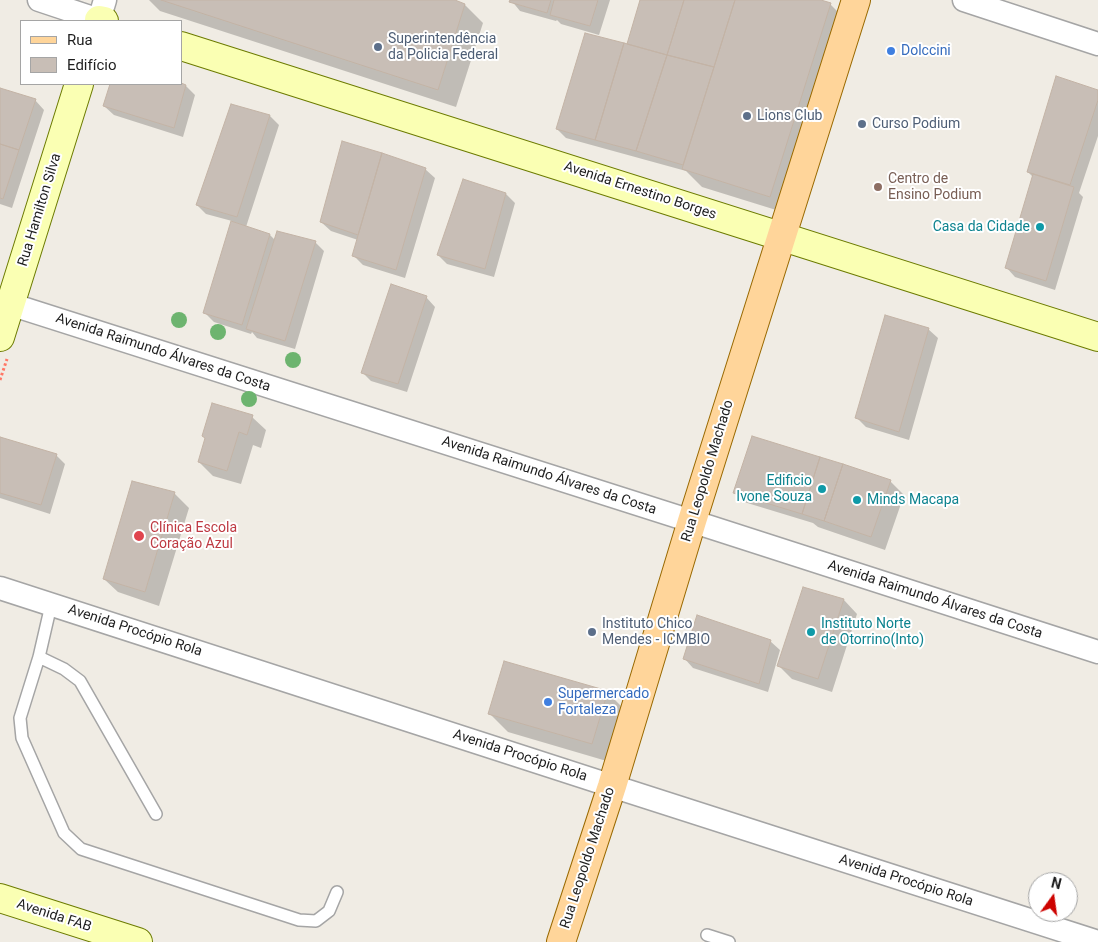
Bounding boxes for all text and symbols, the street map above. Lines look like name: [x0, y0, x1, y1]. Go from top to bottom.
legend: [20, 20, 182, 85]
text: Rua: [67, 31, 93, 49]
place label: Superintendência da Policia Federal: [388, 31, 498, 64]
marker: Superintendência da Policia Federal: [372, 41, 384, 53]
place label: Dolccini: [901, 43, 951, 59]
marker: Dolccini: [885, 45, 897, 57]
text: Edifício: [67, 56, 116, 74]
place label: Lions Club: [757, 108, 822, 124]
marker: Lions Club: [741, 110, 753, 122]
place label: Curso Podium: [872, 116, 960, 132]
marker: Curso Podium: [856, 118, 868, 130]
street label: Rua Hamilton Silva: [15, 152, 65, 268]
street label: Avenida Ernestino Borges: [562, 158, 718, 224]
place label: Centro de Ensino Podium: [888, 171, 982, 203]
marker: Centro de Ensino Podium: [872, 181, 884, 193]
place label: Casa da Cidade: [933, 219, 1030, 235]
marker: Casa da Cidade: [1034, 221, 1046, 233]
street label: Avenida Raimundo Álvares da Costa: [53, 310, 273, 396]
street label: Rua Leopoldo Machado: [678, 398, 738, 544]
street label: Avenida Raimundo Álvares da Costa: [439, 433, 659, 519]
place label: Edificio Ivone Souza: [736, 473, 812, 506]
marker: Edificio Ivone Souza: [816, 483, 828, 495]
place label: Minds Macapa: [867, 492, 959, 508]
marker: Minds Macapa: [851, 494, 863, 506]
place label: Clínica Escola Coração Azul: [150, 520, 237, 552]
marker: Clínica Escola Coração Azul: [132, 529, 146, 543]
street label: Avenida Raimundo Álvares da Costa: [825, 557, 1045, 643]
street label: Avenida Procópio Rola: [66, 601, 204, 661]
place label: Instituto Chico Mendes - ICMBIO: [602, 616, 710, 648]
place label: Instituto Norte de Otorrino(Into): [821, 616, 924, 648]
marker: Instituto Chico Mendes - ICMBIO: [586, 626, 598, 638]
marker: Instituto Norte de Otorrino(Into): [805, 626, 817, 638]
place label: Supermercado Fortaleza: [558, 686, 649, 719]
marker: Supermercado Fortaleza: [542, 696, 554, 708]
street label: Avenida Procópio Rola: [451, 726, 589, 786]
street label: Rua Leopoldo Machado: [557, 785, 619, 931]
street label: Avenida Procópio Rola: [837, 851, 975, 911]
north arrow: [1028, 872, 1078, 922]
text: N: [1050, 874, 1063, 892]
street label: Avenida FAB: [15, 896, 93, 936]

